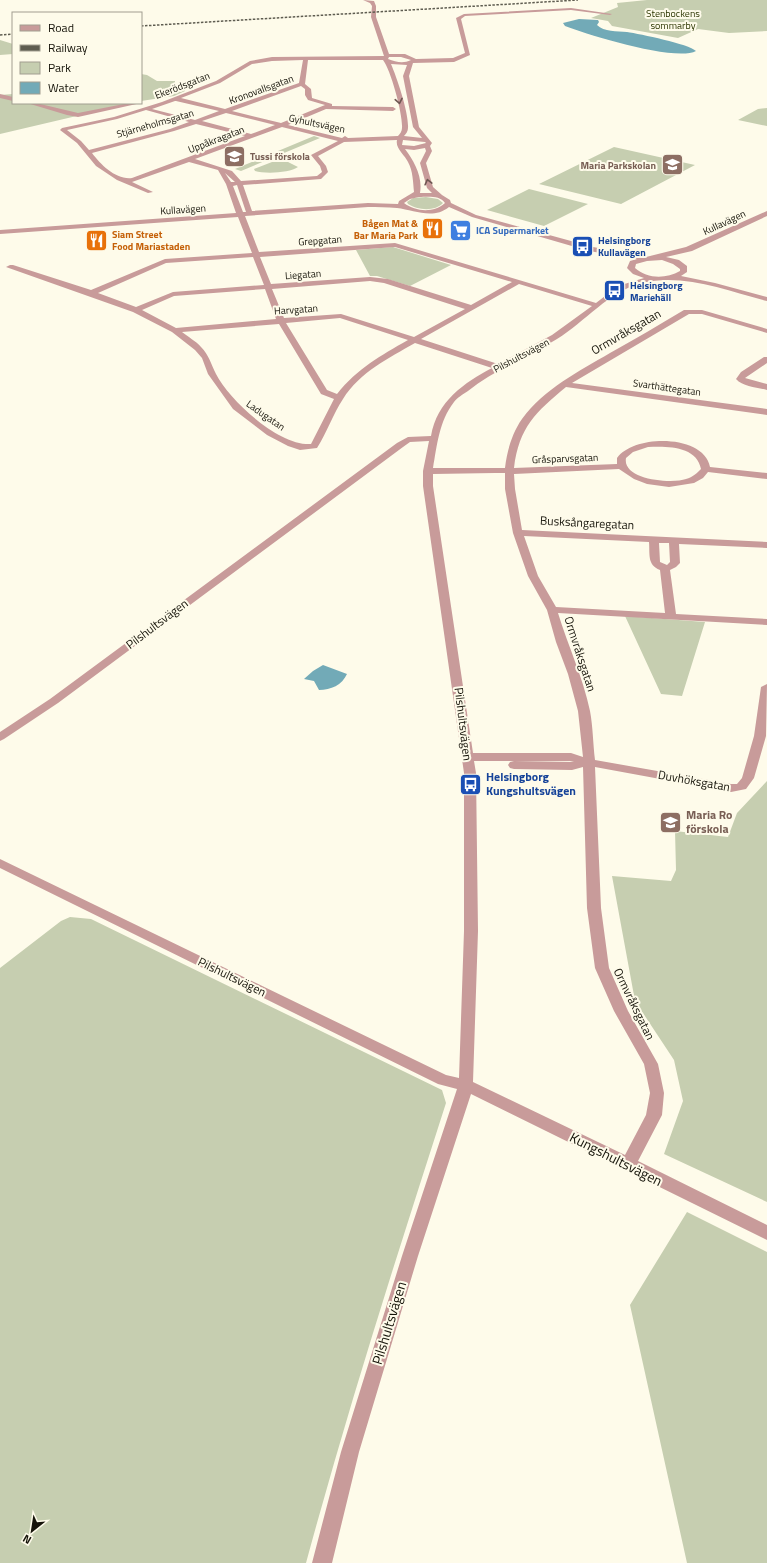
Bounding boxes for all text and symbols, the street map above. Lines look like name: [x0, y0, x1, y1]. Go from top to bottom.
park label: Stenbockens sommarby: [646, 6, 700, 33]
legend: [12, 12, 142, 104]
text: Road: [48, 18, 74, 37]
text: Railway: [48, 38, 88, 57]
text: Park: [48, 58, 71, 77]
street label: Ekerödsgatan: [153, 68, 212, 103]
street label: Kronovallsgatan: [227, 71, 296, 108]
text: Water: [48, 78, 79, 97]
one-way arrow: [395, 98, 403, 104]
street label: Stjärneholmsgatan: [115, 105, 196, 142]
street label: Gyhultsvägen: [287, 110, 346, 137]
street label: Uppåkragatan: [186, 122, 247, 157]
school or university icon: Tussi förskola: [222, 143, 248, 169]
place label: Tussi förskola: [250, 149, 310, 164]
school or university icon: Maria Parkskolan: [659, 152, 685, 178]
place label: Maria Parkskolan: [580, 158, 656, 173]
one-way arrow: [424, 179, 433, 186]
street label: Kullavägen: [160, 200, 206, 219]
street label: Kullavägen: [700, 206, 748, 239]
place label: Bågen Mat & Bar Maria Park: [354, 216, 419, 243]
restaurant icon: Bågen Mat & Bar Maria Park: [420, 216, 446, 242]
supermarket icon: ICA Supermarket: [448, 217, 474, 243]
place label: ICA Supermarket: [476, 223, 549, 238]
restaurant icon: Siam Street Food Mariastaden: [84, 227, 110, 253]
place label: Siam Street Food Mariastaden: [112, 227, 190, 254]
street label: Grepgatan: [298, 231, 342, 250]
bus stop icon: Helsingborg Kullavägen: [569, 233, 595, 259]
place label: Helsingborg Kullavägen: [598, 233, 651, 260]
street label: Liegatan: [285, 266, 322, 283]
bus stop icon: Helsingborg Mariehäll: [602, 278, 628, 304]
place label: Helsingborg Mariehäll: [630, 278, 683, 305]
street label: Harvgatan: [274, 300, 318, 319]
street label: Ormvråksgatan: [587, 304, 664, 359]
street label: Pilshultsvägen: [491, 334, 552, 376]
street label: Svarthättegatan: [632, 375, 702, 400]
street label: Ladugatan: [243, 397, 288, 434]
street label: Gråsparvsgatan: [532, 450, 598, 467]
street label: Busksångaregatan: [539, 511, 635, 534]
street label: Pilshultsvägen: [122, 594, 192, 653]
street label: Ormvråksgatan: [559, 614, 602, 694]
street label: Pilshultsvägen: [450, 686, 477, 762]
street label: Duvhöksgatan: [657, 765, 732, 796]
place label: Helsingborg Kungshultsvägen: [486, 767, 576, 800]
bus stop icon: Helsingborg Kungshultsvägen: [457, 771, 483, 797]
place label: Maria Ro förskola: [686, 805, 733, 838]
school or university icon: Maria Ro förskola: [657, 809, 683, 835]
street label: Pilshultsvägen: [195, 952, 270, 1001]
street label: Ormvråksgatan: [609, 965, 660, 1043]
street label: Kungshultsvägen: [566, 1126, 666, 1191]
street label: Pilshultsvägen: [366, 1279, 411, 1367]
north arrow: [12, 1511, 52, 1551]
text: N: [20, 1531, 34, 1548]

